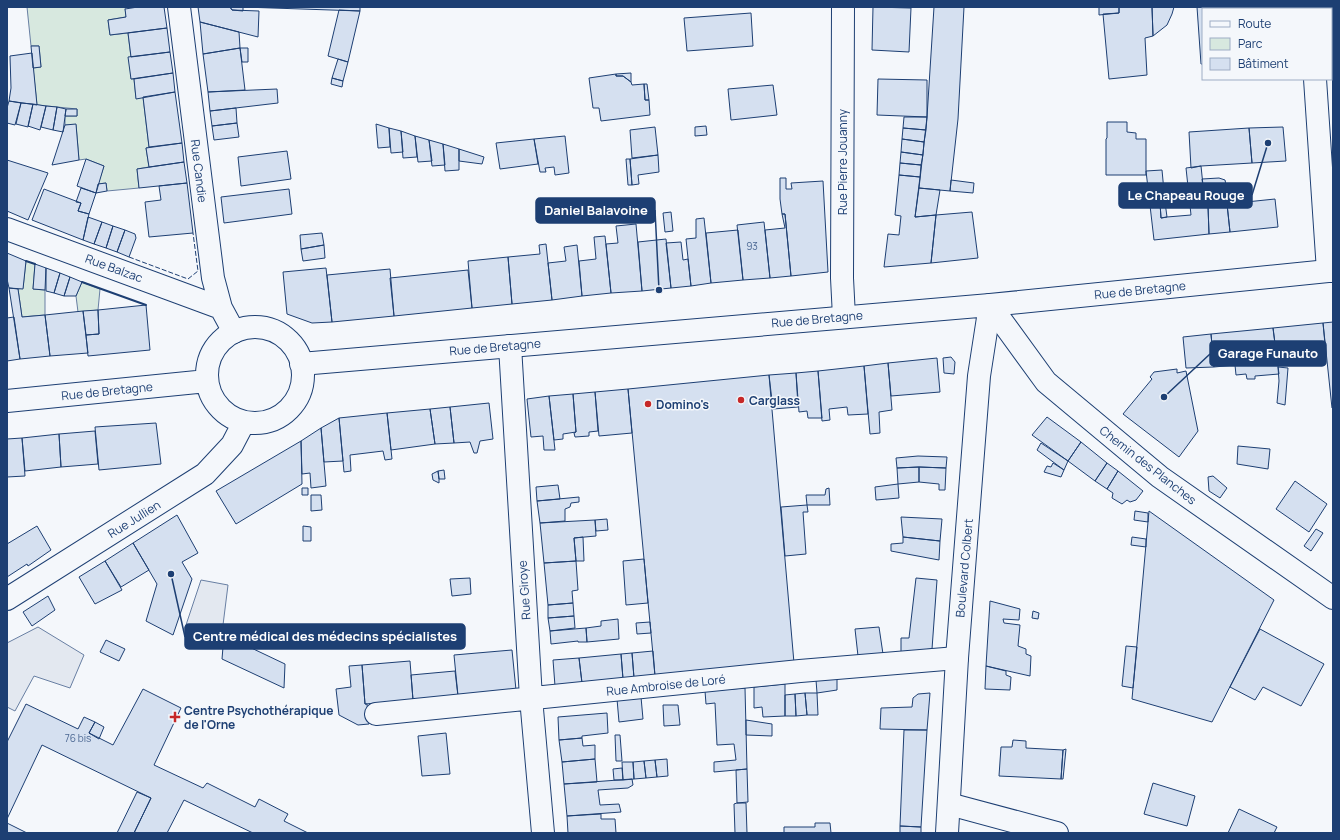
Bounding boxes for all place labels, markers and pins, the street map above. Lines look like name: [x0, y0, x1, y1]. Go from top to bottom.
callout: Le Chapeau Rouge: [1119, 183, 1252, 208]
callout: Daniel Balavoine: [536, 198, 655, 223]
callout: Garage Funauto: [1210, 341, 1326, 366]
place label: Carglass: [749, 392, 800, 409]
marker: Carglass: [736, 395, 746, 405]
place label: Domino's: [656, 396, 710, 413]
marker: Domino's: [643, 399, 653, 409]
callout: Centre médical des médecins spécialistes: [185, 624, 465, 649]
place label: Centre Psychothérapique de l'Orne: [184, 702, 334, 733]
marker: Centre Psychothérapique de l'Orne: [169, 711, 181, 723]

